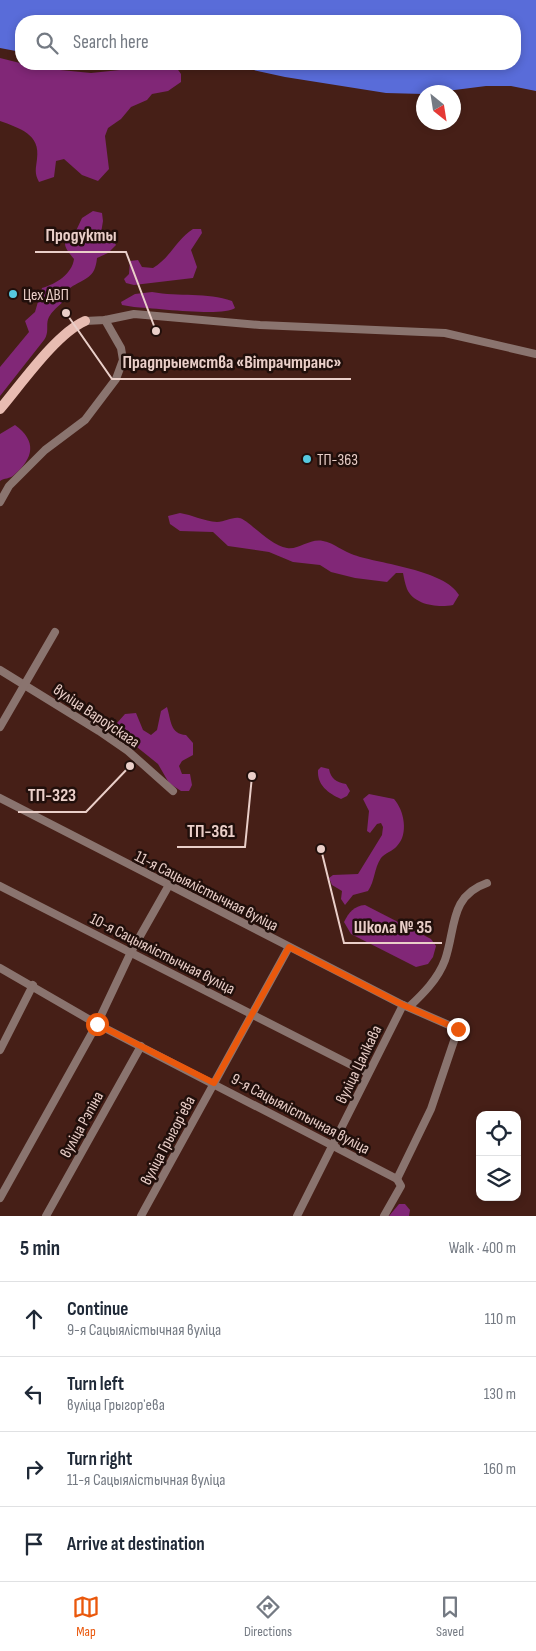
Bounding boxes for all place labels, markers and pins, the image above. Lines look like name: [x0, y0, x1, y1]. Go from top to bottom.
callout: Продукты: [35, 219, 126, 252]
place label: Цех ДВП: [23, 286, 69, 305]
marker: Цех ДВП: [7, 288, 19, 300]
callout: Прадпрыемства «Вітрачтранс»: [112, 346, 351, 379]
place label: ТП-363: [317, 451, 358, 470]
marker: ТП-363: [301, 453, 313, 465]
callout: ТП-323: [18, 779, 86, 812]
callout: ТП-361: [177, 814, 245, 847]
callout: Школа № 35: [344, 910, 442, 943]

